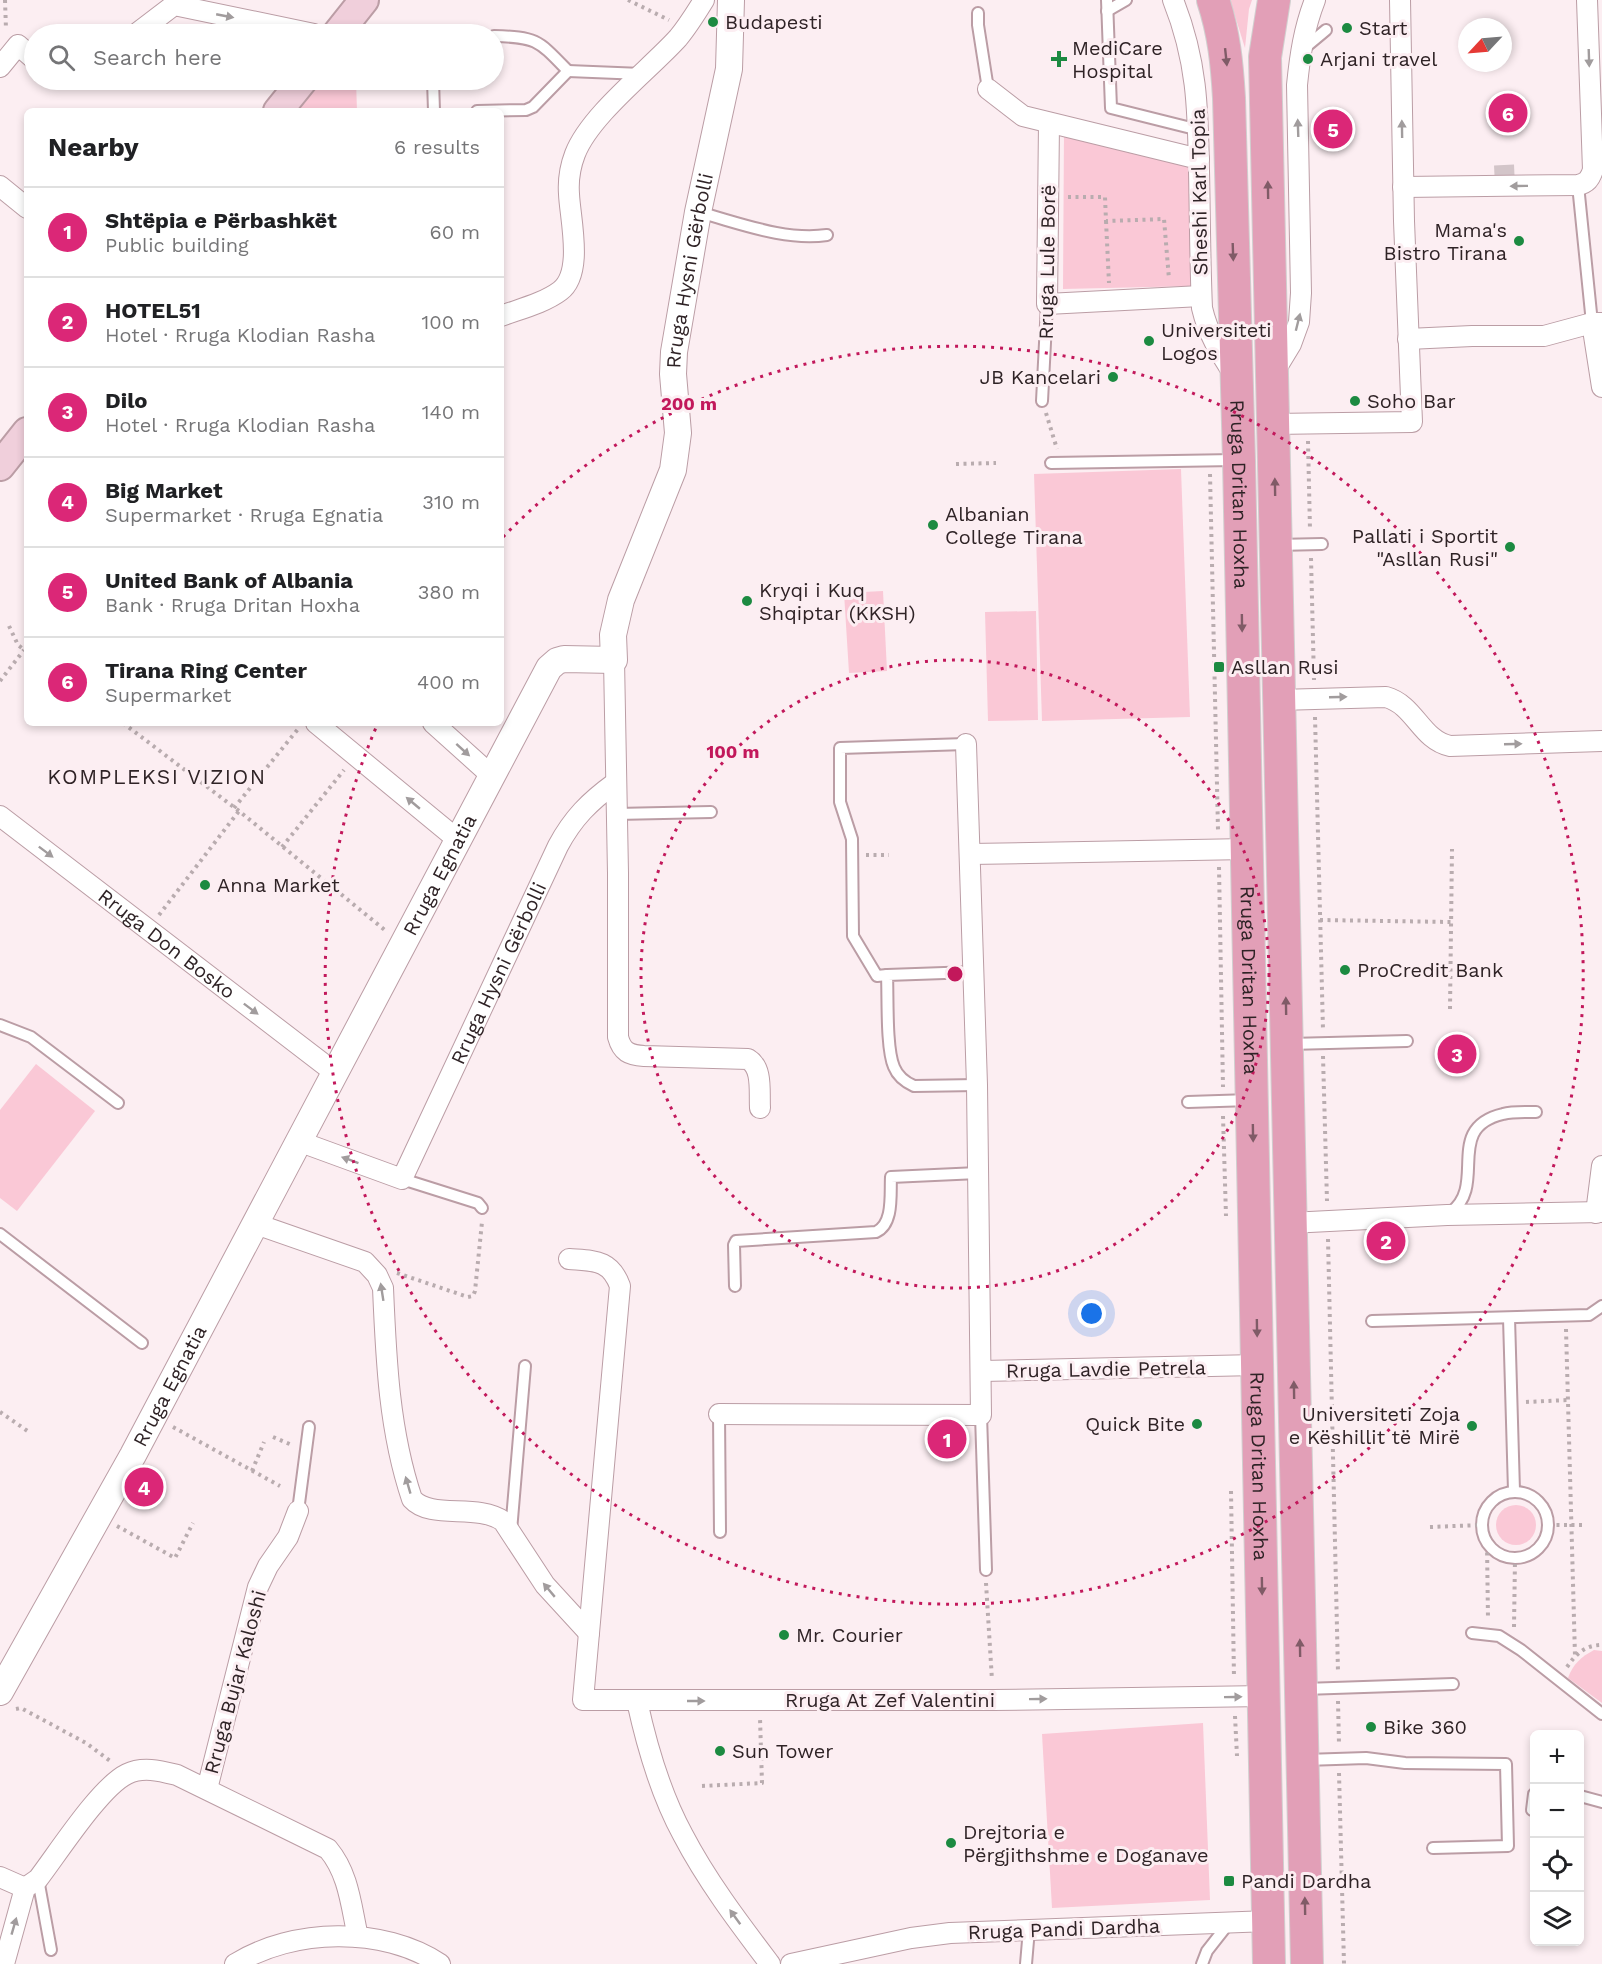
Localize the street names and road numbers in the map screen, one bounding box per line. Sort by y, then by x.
street label: Sheshi Karl Topia [1186,108,1212,276]
street label: Rruga Hysni Gërbolli [661,171,718,369]
street label: Rruga Lule Borë [1034,184,1060,340]
street label: Rruga Dritan Hoxha [1225,399,1254,589]
street label: Rruga Egnatia [398,810,482,940]
street label: Rruga Hysni Gërbolli [446,878,551,1068]
street label: Rruga Don Bosko [93,884,240,1004]
street label: Rruga Dritan Hoxha [1235,885,1263,1075]
street label: Rruga Egnatia [128,1321,211,1451]
street label: Rruga Lavdie Petrela [1006,1355,1206,1383]
street label: Rruga Dritan Hoxha [1245,1371,1273,1561]
street label: Rruga Bujar Kaloshi [199,1588,271,1776]
street label: Rruga At Zef Valentini [785,1688,995,1712]
street label: Rruga Pandi Dardha [967,1914,1161,1944]

